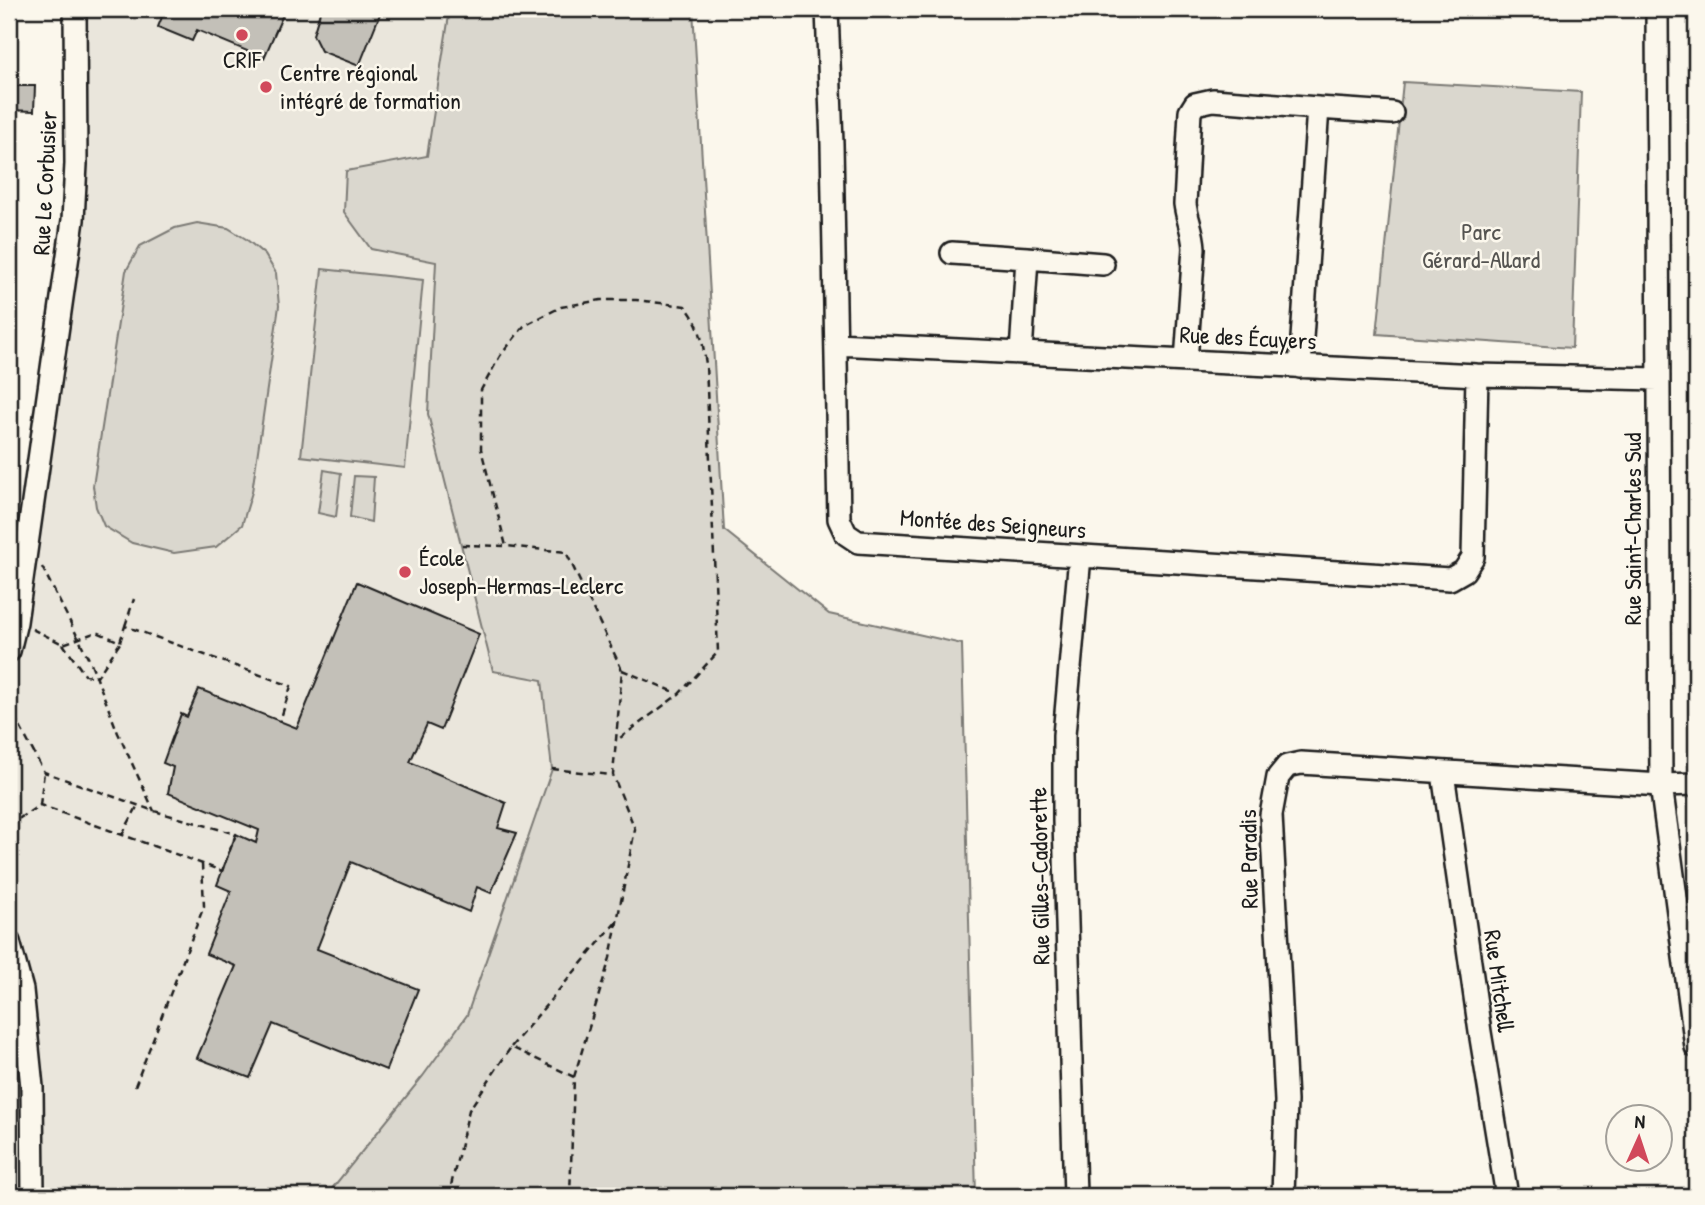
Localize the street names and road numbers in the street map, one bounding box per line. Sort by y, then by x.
street label: Rue Le Corbusier [24,110,64,256]
street label: Rue des Écuyers [1179,317,1317,357]
street label: Rue Saint-Charles Sud [1616,433,1648,625]
street label: Montée des Seigneurs [899,501,1087,545]
street label: Rue Gilles-Cadorette [1021,786,1057,965]
street label: Rue Paradis [1231,809,1265,909]
street label: Rue Mitchell [1477,928,1523,1035]

